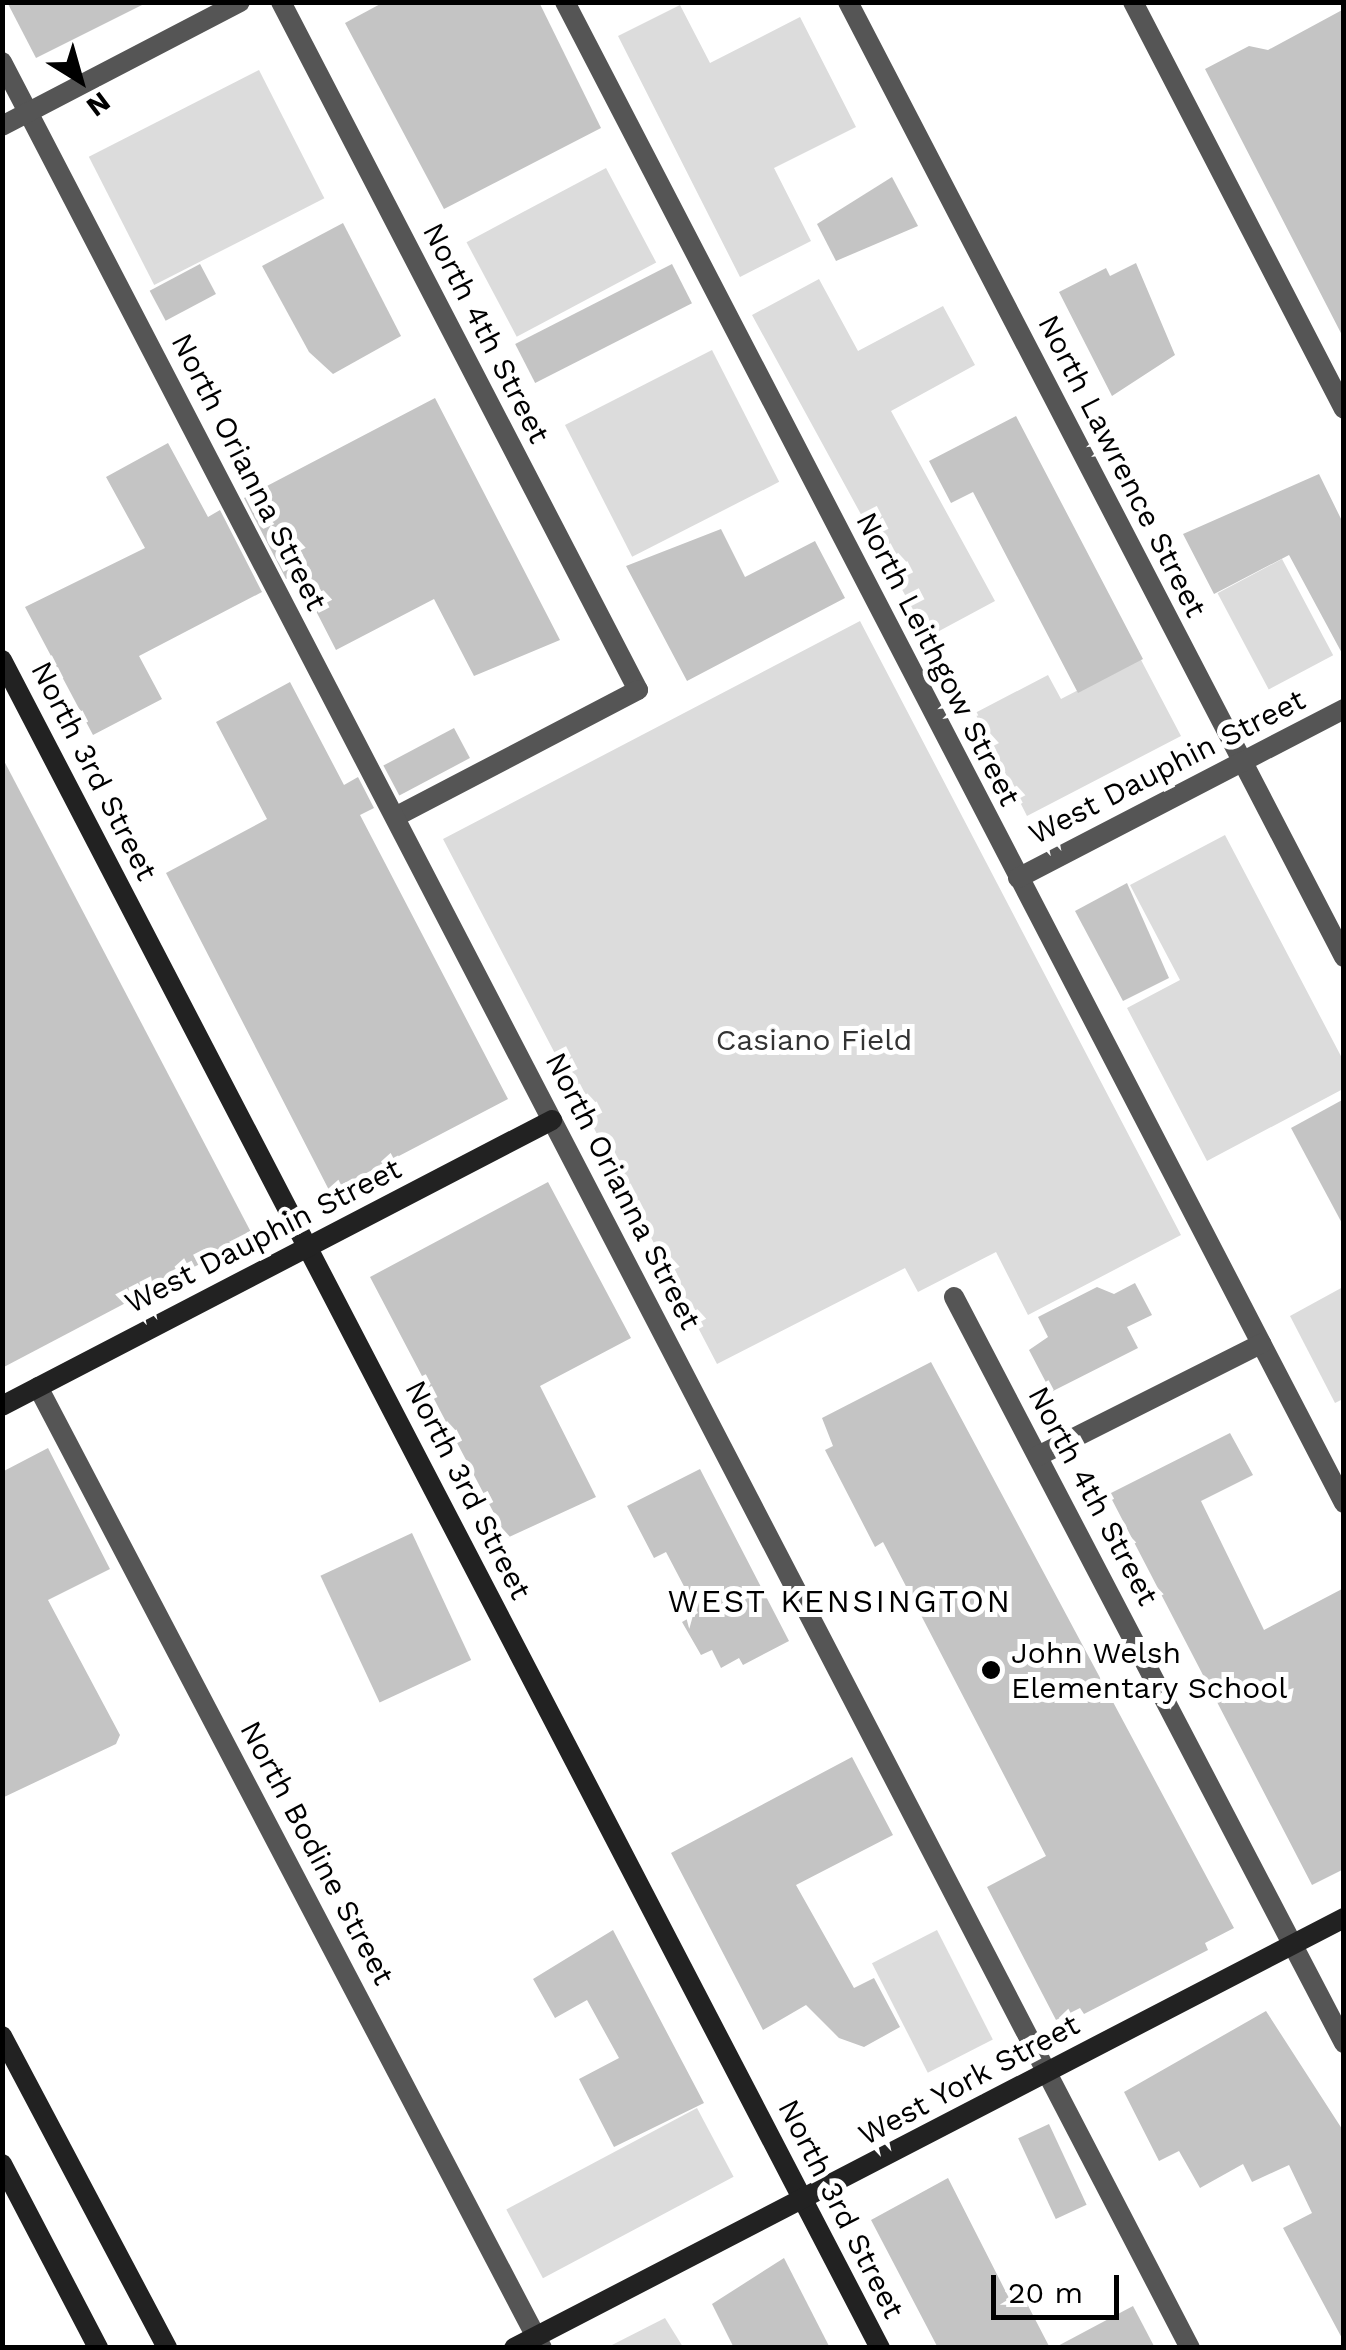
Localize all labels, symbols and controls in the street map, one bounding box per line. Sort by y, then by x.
north arrow [30,30,130,130]
text: N [80,85,117,124]
street label: North 4th Street [415,217,557,449]
street label: North Lawrence Street [1030,309,1214,623]
street label: North Orianna Street [163,327,335,617]
street label: North Leithgow Street [848,506,1028,812]
street label: North 3rd Street [23,655,165,887]
street label: West Dauphin Street [1023,682,1311,852]
park label: Casiano Field [716,1022,912,1058]
street label: North Orianna Street [537,1046,709,1336]
street label: West Dauphin Street [119,1151,407,1321]
street label: North 3rd Street [397,1374,539,1606]
street label: North 4th Street [1020,1380,1166,1612]
district label: WEST KENSINGTON [667,1582,1013,1620]
place label: John Welsh Elementary School [1011,1635,1288,1706]
marker: John Welsh Elementary School [980,1659,1002,1681]
street label: North Bodine Street [232,1715,402,1991]
street label: West York Street [852,2006,1086,2154]
street label: North 3rd Street [770,2093,912,2325]
scale bar [996,2255,1124,2317]
text: 20 m [1008,2275,1083,2310]

